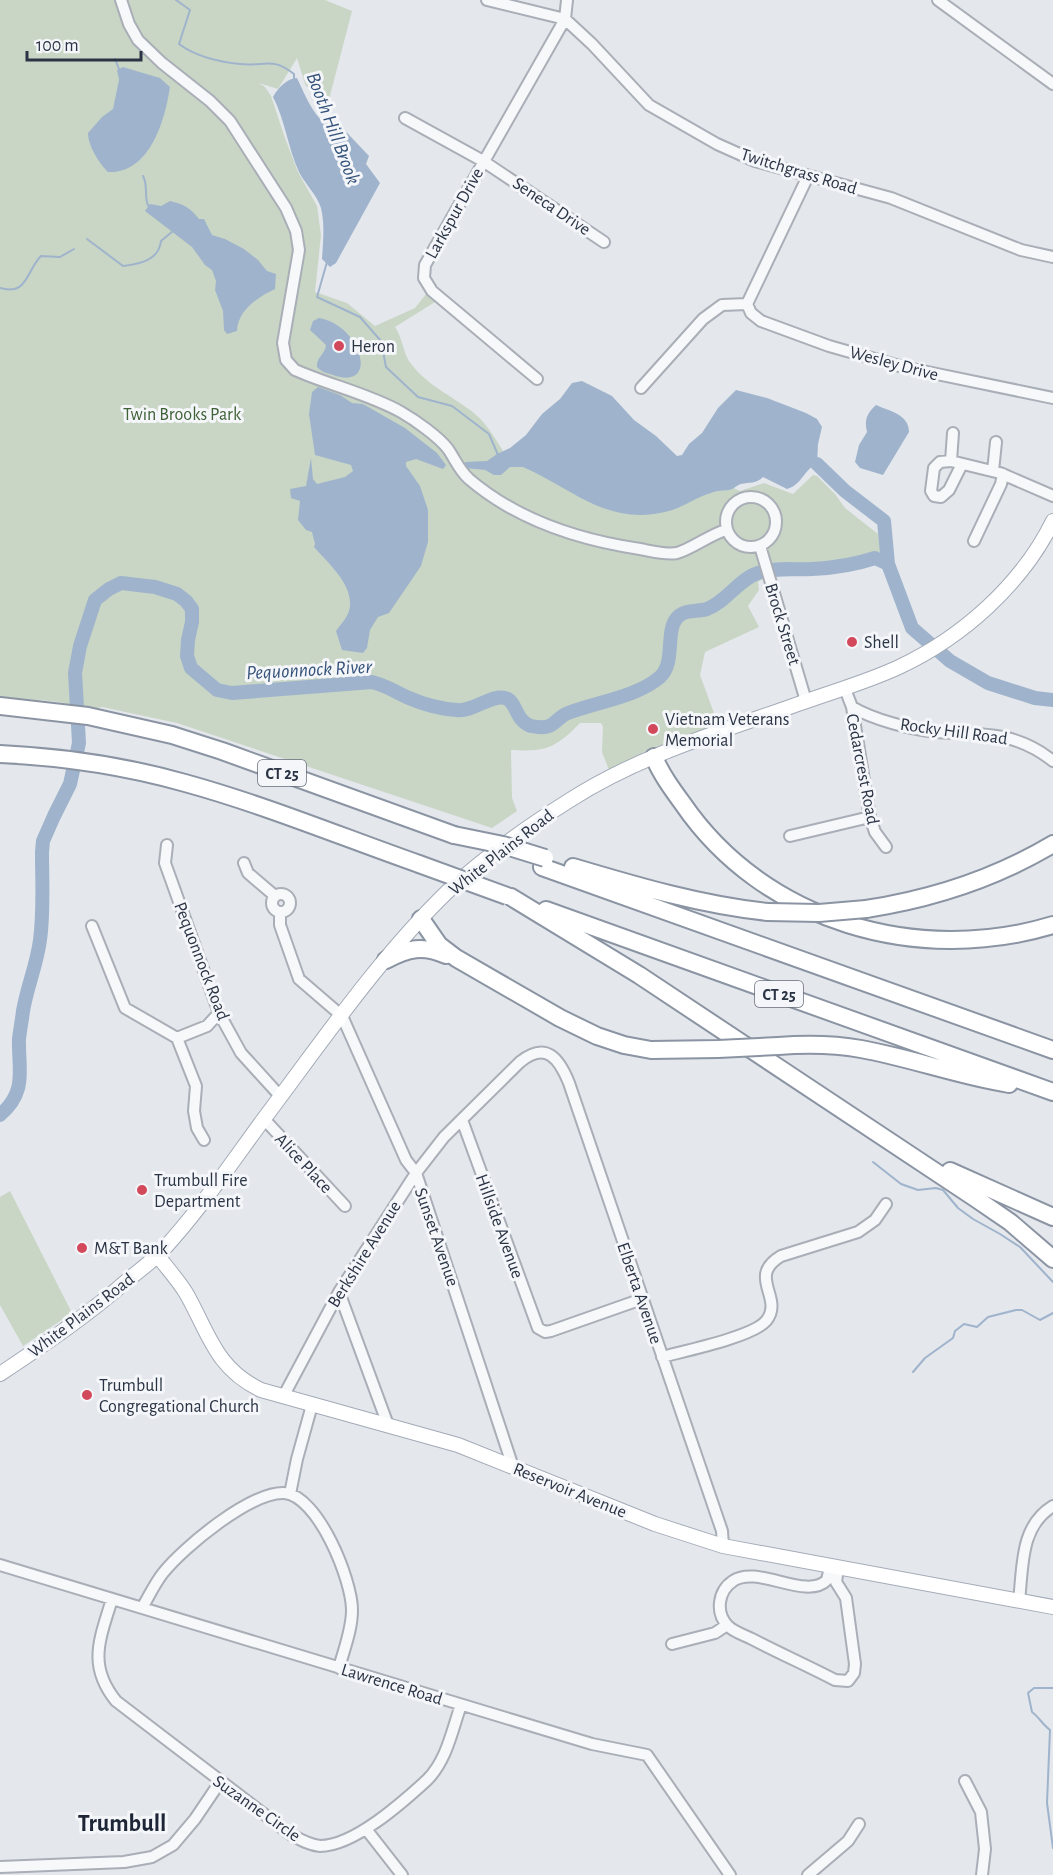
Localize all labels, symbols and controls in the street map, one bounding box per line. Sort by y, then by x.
scale bar [27,24,141,62]
text: 100 m [36,37,79,55]
water label: Booth Hill Brook [303,70,364,187]
street label: Twitchgrass Road [738,146,859,198]
street label: Larkspur Drive [423,165,487,262]
street label: Seneca Drive [509,174,594,239]
place label: Heron [351,338,395,356]
marker: Heron [332,339,346,353]
street label: Wesley Drive [847,343,940,384]
park label: Twin Brooks Park [123,406,242,424]
street label: Brock Street [761,581,803,668]
place label: Shell [864,634,899,652]
marker: Shell [845,635,859,649]
water label: Pequonnock River [246,657,373,683]
place label: Vietnam Veterans Memorial [665,711,790,750]
street label: Cedarcrest Road [842,712,882,826]
street label: Rocky Hill Road [899,716,1009,748]
marker: Vietnam Veterans Memorial [646,722,660,736]
road number: CT 25 [258,760,306,786]
street label: White Plains Road [446,806,557,899]
street label: Pequonnock Road [170,900,232,1023]
road number: CT 25 [755,981,803,1007]
street label: Alice Place [271,1130,335,1197]
place label: Trumbull Fire Department [154,1172,247,1211]
street label: Hillside Avenue [472,1172,526,1281]
marker: Trumbull Fire Department [135,1183,149,1197]
street label: Sunset Avenue [411,1186,461,1289]
street label: Berkshire Avenue [325,1198,405,1311]
place label: M&T Bank [94,1240,169,1258]
street label: Elberta Avenue [613,1240,665,1346]
marker: M&T Bank [75,1241,89,1255]
street label: White Plains Road [25,1270,138,1361]
place label: Trumbull Congregational Church [99,1377,259,1416]
marker: Trumbull Congregational Church [80,1388,94,1402]
street label: Reservoir Avenue [510,1460,629,1522]
street label: Lawrence Road [339,1661,445,1709]
street label: Suzanne Circle [209,1772,303,1845]
district label: Trumbull [78,1812,166,1836]

